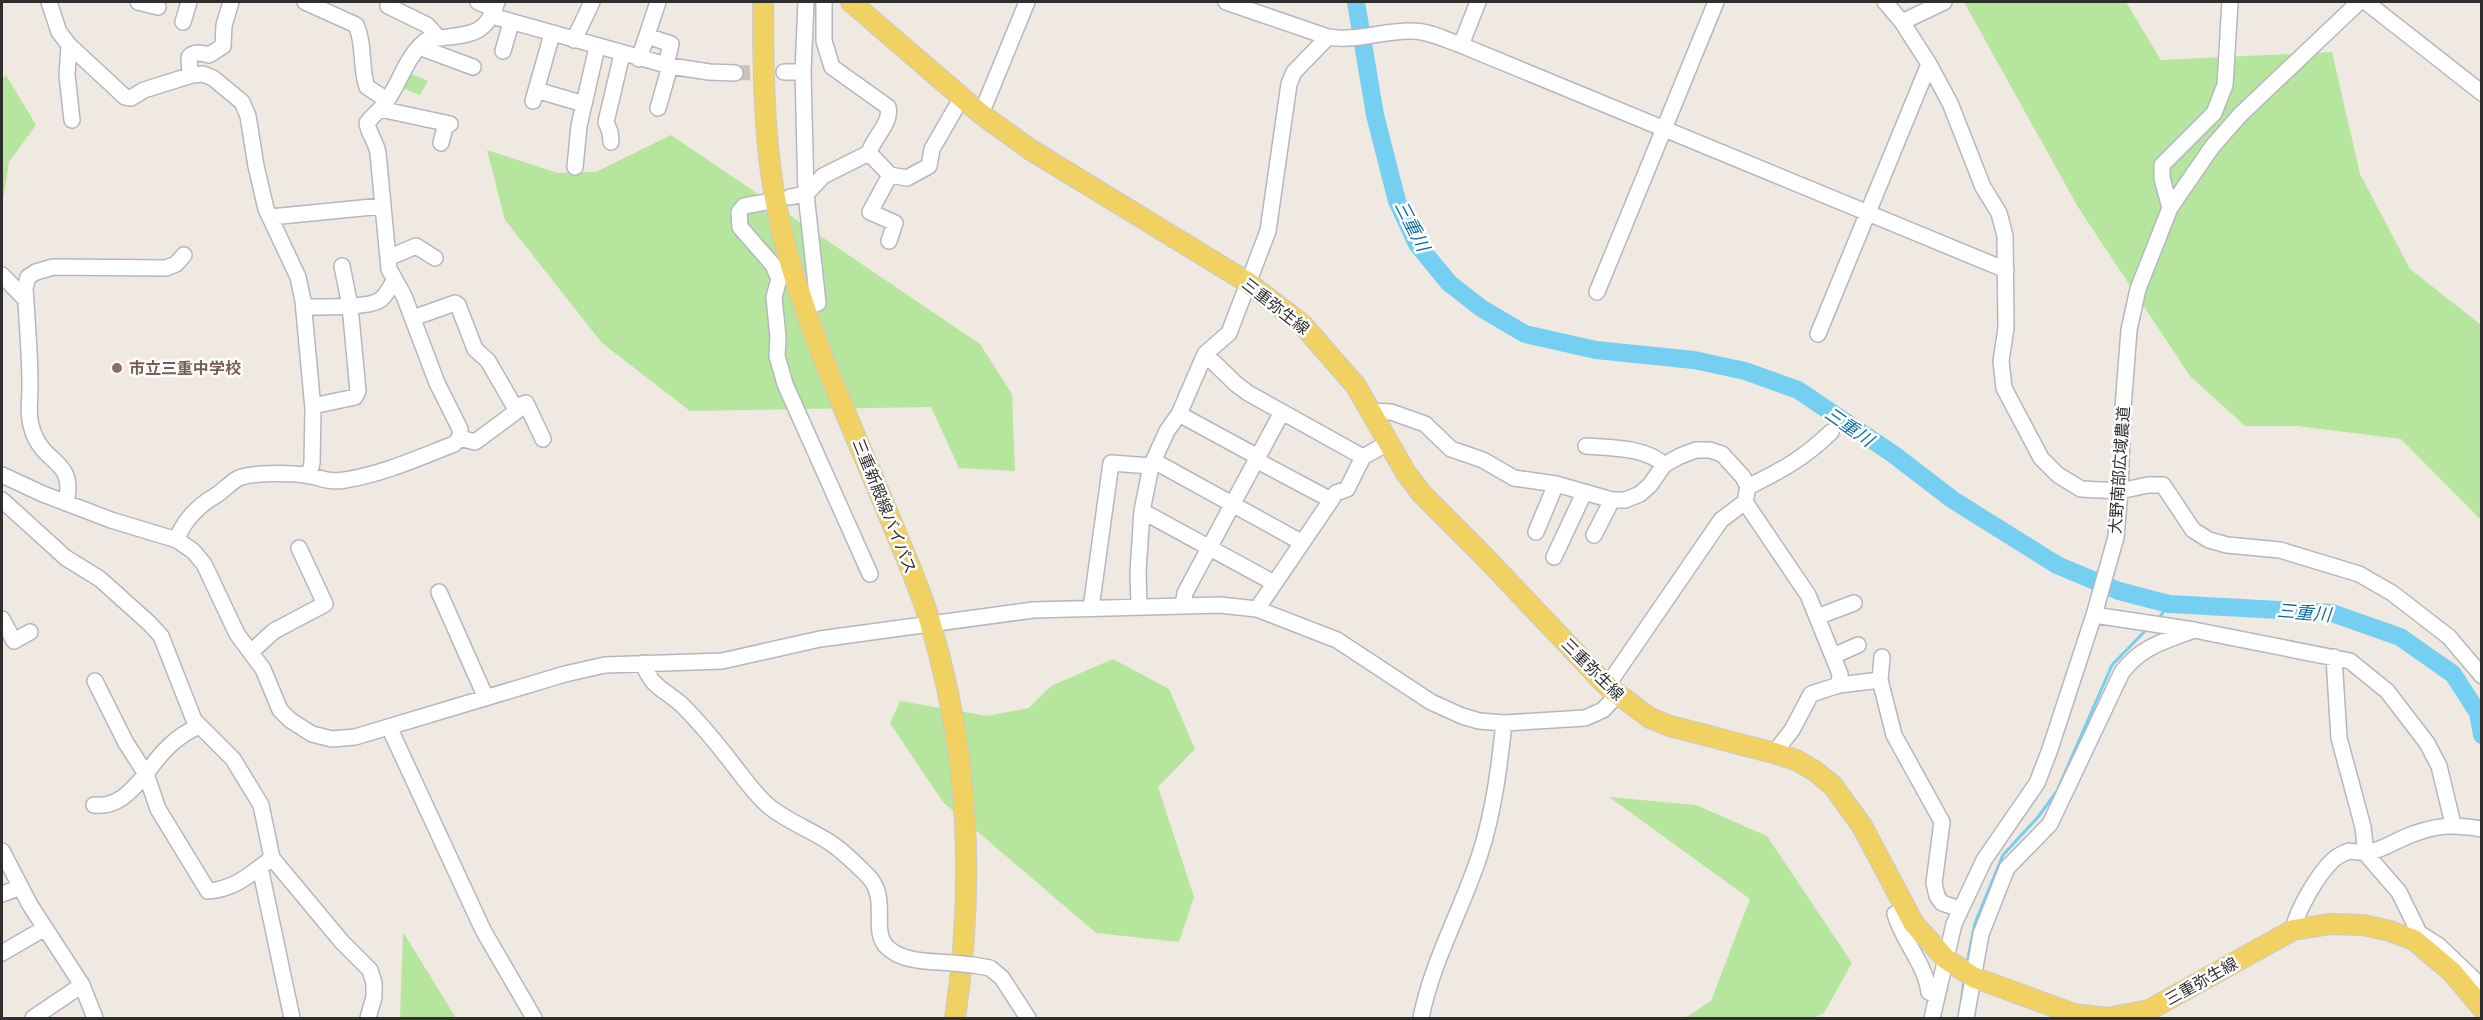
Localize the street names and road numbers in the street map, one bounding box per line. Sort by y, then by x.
street label: 三重弥生線 [1239,273,1314,338]
street label: 大野南部広域農道 [2105,405,2132,534]
street label: 三重新殿線バイパス [850,436,921,576]
street label: 三重弥生線 [1558,634,1628,704]
street label: 三重弥生線 [2161,953,2240,1008]

